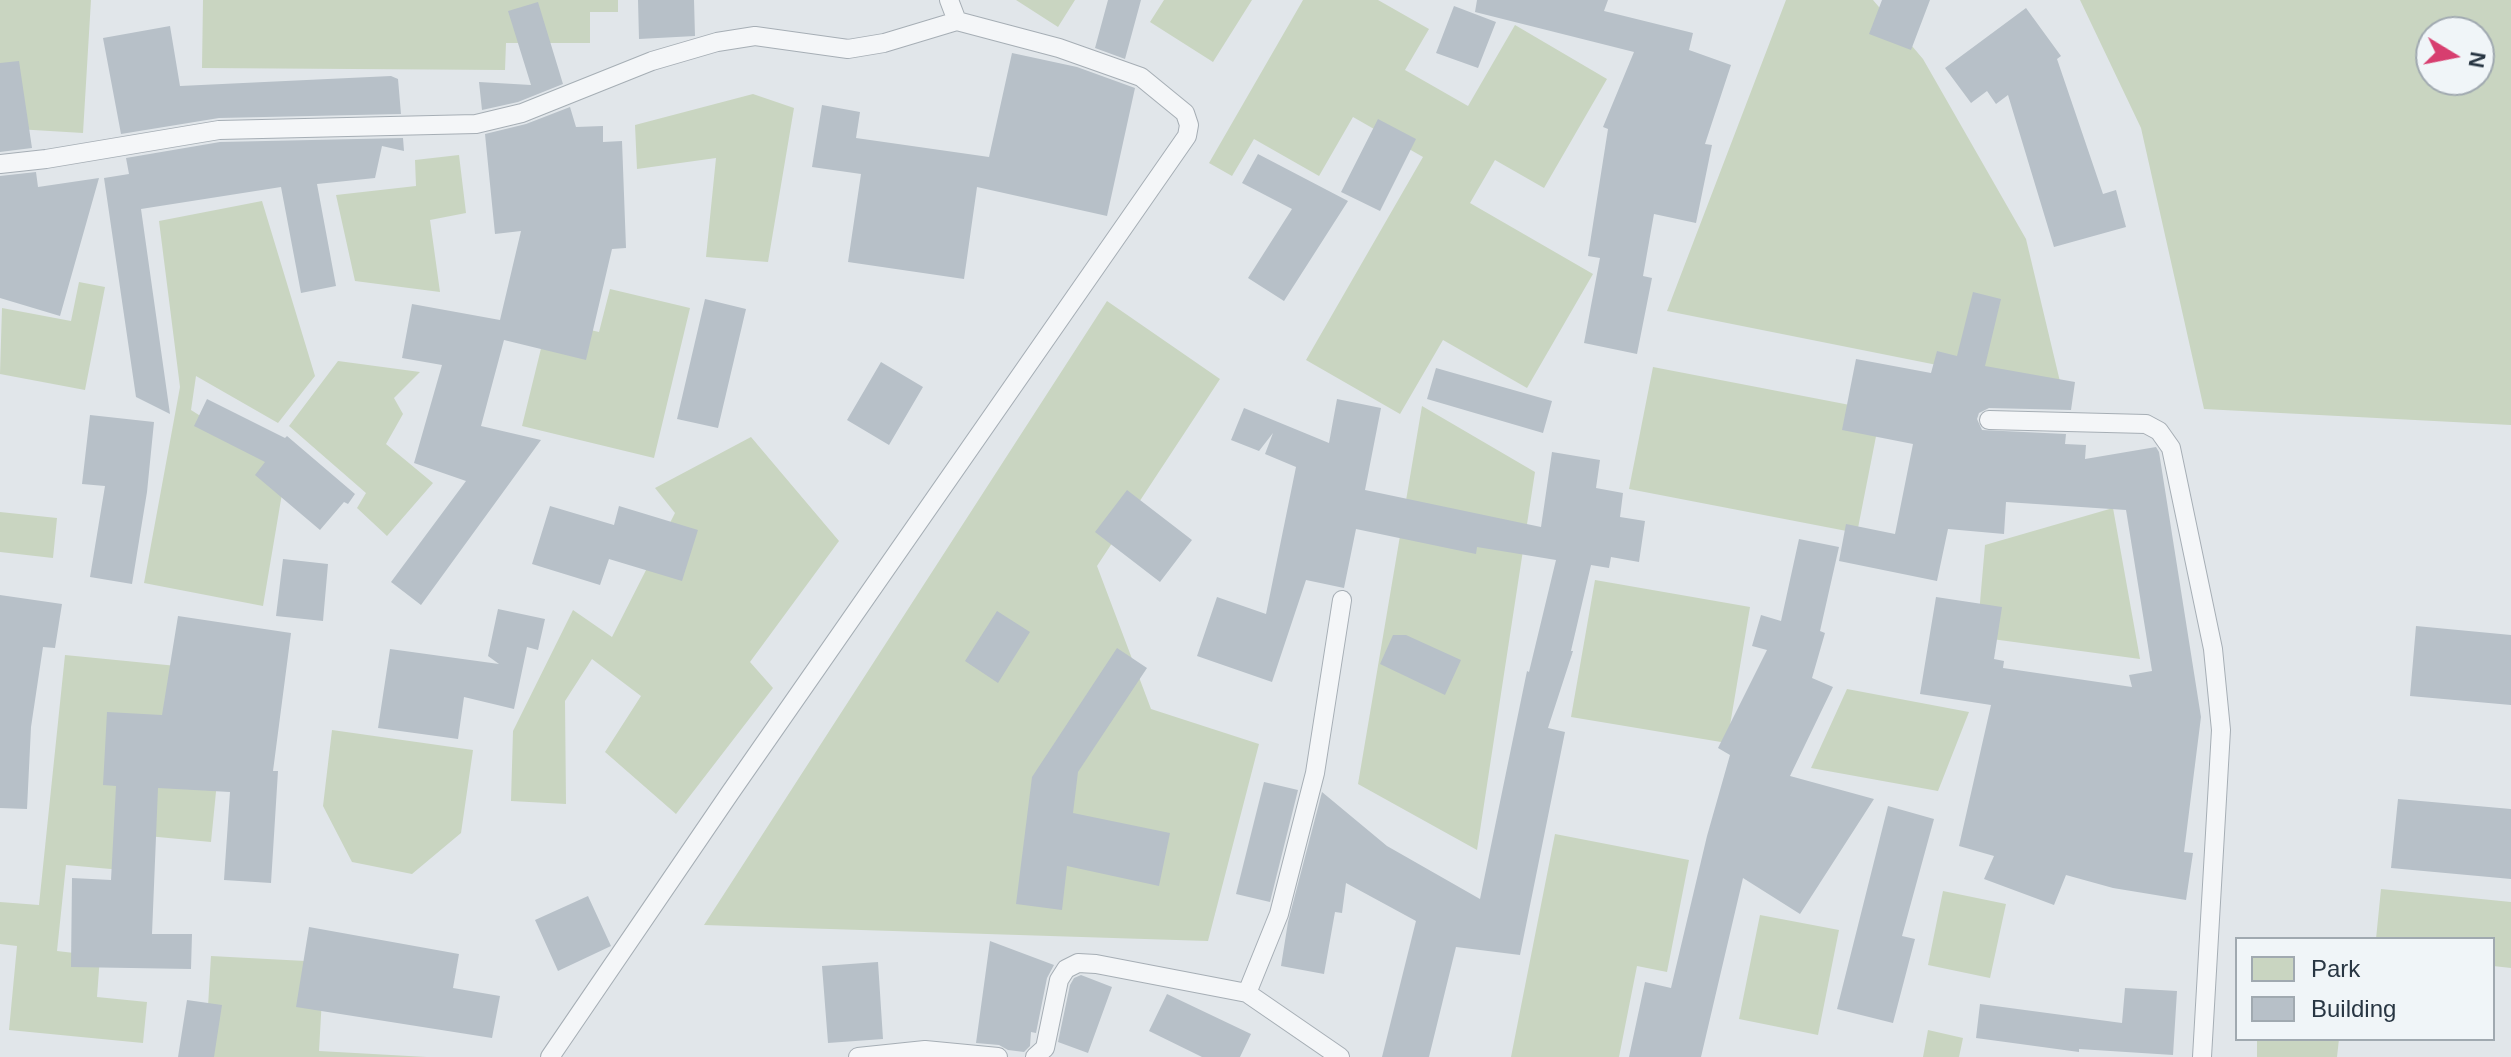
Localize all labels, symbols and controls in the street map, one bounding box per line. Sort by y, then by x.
north arrow [2415,16,2495,96]
text: N [2463,50,2491,70]
legend [2235,937,2495,1041]
text: Park [2311,955,2360,982]
text: Building [2311,995,2396,1022]

